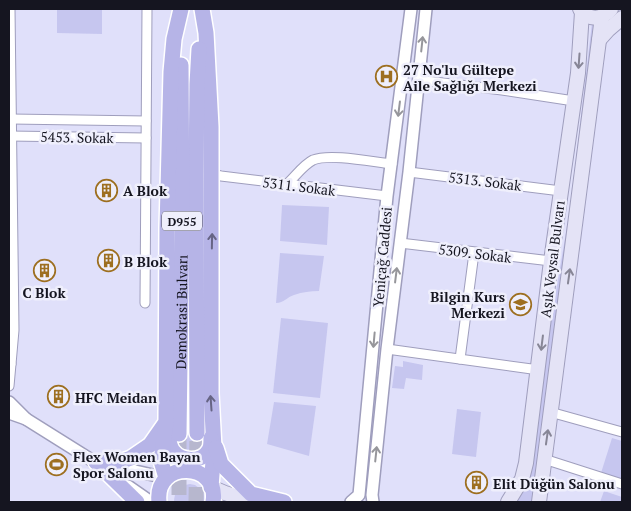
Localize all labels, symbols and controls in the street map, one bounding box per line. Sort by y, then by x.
one-way arrow [417,36,427,52]
one-way arrow [575,53,584,69]
place label: 27 No'lu Gültepe Aile Sağlığı Merkezi [403,60,537,95]
hospital icon: 27 No'lu Gültepe Aile Sağlığı Merkezi [375,65,399,89]
one-way arrow [394,101,404,117]
street label: 5453. Sokak [40,127,115,147]
street label: 5313. Sokak [447,167,523,195]
street label: 5311. Sokak [261,172,337,200]
building icon: A Blok [95,178,119,202]
place label: A Blok [123,181,168,200]
street label: Aşık Veysal Bulvarı [535,199,569,319]
street label: Yeniçağ Caddesi [368,206,396,308]
road number: D955 [162,212,202,230]
one-way arrow [207,233,217,249]
street label: 5309. Sokak [437,239,513,267]
building icon: B Blok [96,249,120,273]
place label: B Blok [124,252,168,271]
street label: Demokrasi Bulvarı [170,254,191,370]
building icon: C Blok [32,258,56,282]
one-way arrow [391,267,401,283]
one-way arrow [564,268,574,284]
place label: C Blok [22,283,66,302]
place label: Bilgin Kurs Merkezi [430,287,505,322]
school or university icon: Bilgin Kurs Merkezi [509,292,533,316]
one-way arrow [369,332,379,348]
one-way arrow [537,335,547,351]
building icon: HFC Meidan [47,385,71,409]
place label: HFC Meidan [75,388,157,407]
one-way arrow [207,395,216,411]
one-way arrow [542,429,552,445]
one-way arrow [372,446,381,462]
place label: Flex Women Bayan Spor Salonu [73,447,201,482]
sports icon: Flex Women Bayan Spor Salonu [45,452,69,476]
building icon: Elit Düğün Salonu [465,471,489,495]
place label: Elit Düğün Salonu [493,474,615,493]

